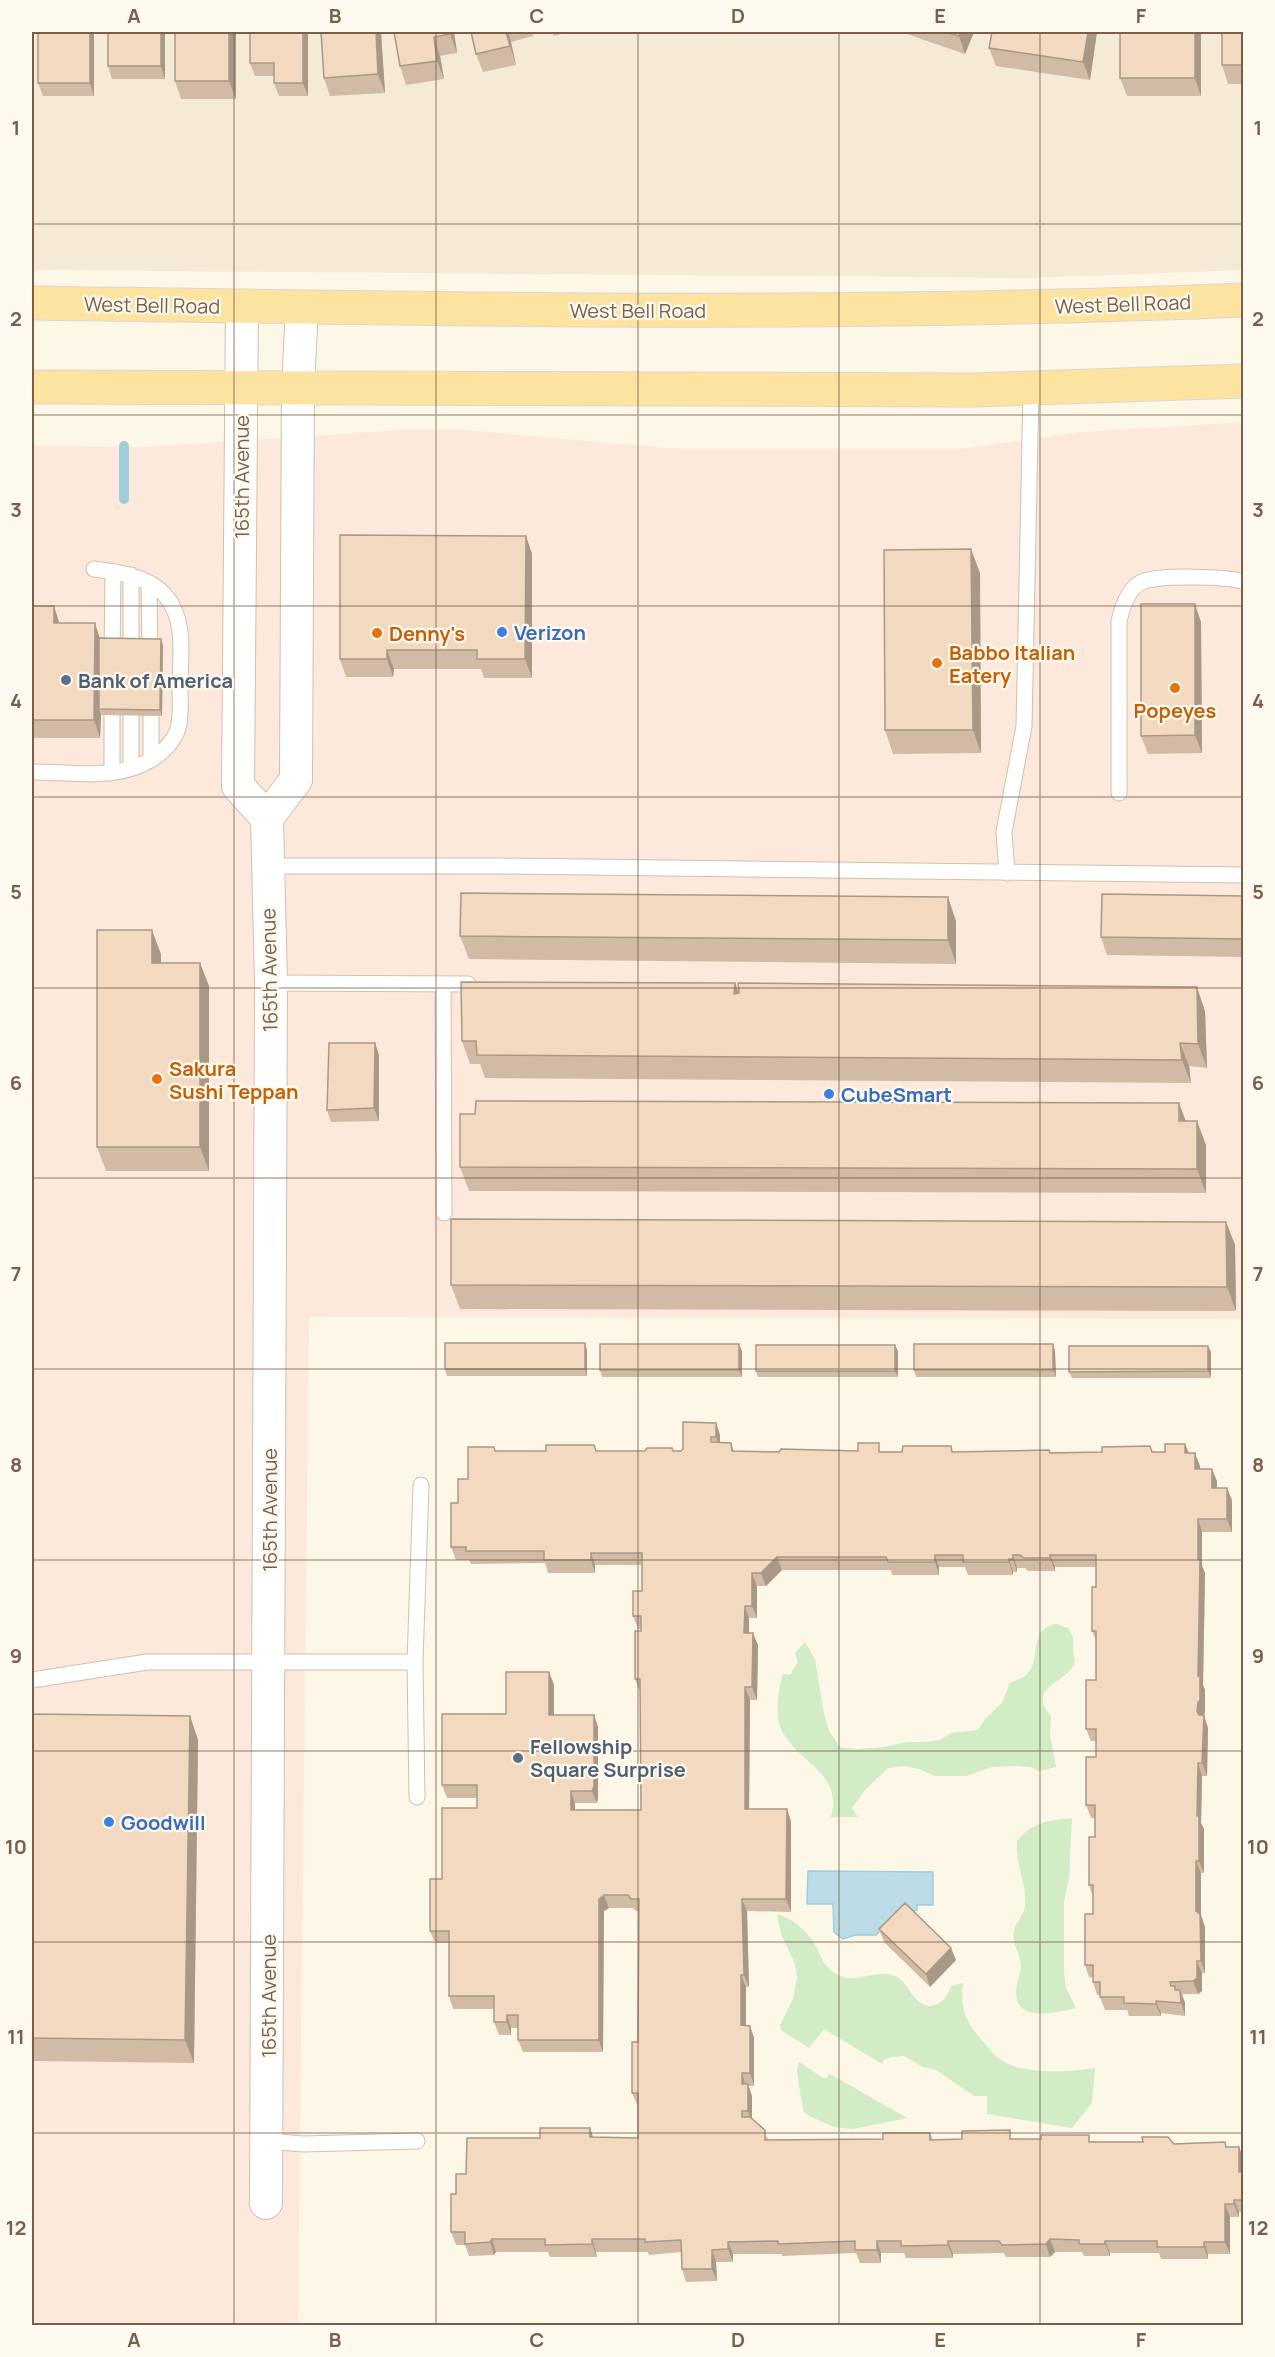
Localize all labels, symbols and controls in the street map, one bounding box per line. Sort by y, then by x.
text: A [127,2,141,29]
text: B [329,2,342,29]
text: C [530,2,544,29]
text: D [731,2,745,29]
text: E [934,2,946,29]
text: F [1136,2,1147,29]
text: 1 [12,114,20,141]
text: 1 [1254,114,1262,141]
street label: West Bell Road [1054,288,1192,320]
street label: West Bell Road [84,290,220,320]
street label: West Bell Road [570,297,706,324]
text: 2 [10,305,22,332]
text: 2 [1252,305,1264,332]
street label: 165th Avenue [228,415,255,539]
text: 3 [10,496,22,523]
text: 3 [1252,496,1264,523]
place label: Verizon [514,619,586,646]
place label: Denny's [389,620,465,647]
marker: Verizon [495,625,509,639]
marker: Denny's [370,626,384,640]
place label: Babbo Italian Eatery [949,639,1075,689]
marker: Babbo Italian Eatery [930,656,944,670]
place label: Bank of America [78,667,233,694]
marker: Bank of America [59,673,73,687]
marker: Popeyes [1168,681,1182,695]
text: 4 [10,687,22,714]
text: 4 [1252,687,1264,714]
place label: Popeyes [1134,697,1217,724]
text: 5 [10,878,22,905]
text: 5 [1252,878,1264,905]
street label: 165th Avenue [254,908,284,1032]
place label: Sakura Sushi Teppan [169,1055,299,1105]
text: 6 [10,1069,22,1096]
text: 6 [1252,1069,1264,1096]
marker: Sakura Sushi Teppan [150,1072,164,1086]
place label: CubeSmart [841,1081,952,1108]
marker: CubeSmart [822,1087,836,1101]
text: 7 [11,1260,21,1287]
text: 7 [1253,1260,1263,1287]
street label: 165th Avenue [256,1448,283,1572]
text: 8 [10,1451,22,1478]
text: 8 [1252,1451,1264,1478]
text: 9 [10,1642,22,1669]
text: 9 [1252,1642,1264,1669]
place label: Fellowship Square Surprise [530,1733,686,1783]
marker: Fellowship Square Surprise [511,1751,525,1765]
place label: Goodwill [121,1809,206,1836]
marker: Goodwill [102,1815,116,1829]
text: 10 [5,1833,27,1860]
text: 10 [1247,1833,1269,1860]
street label: 165th Avenue [255,1934,282,2058]
text: 11 [7,2023,25,2050]
text: 11 [1249,2023,1267,2050]
text: 12 [6,2214,26,2241]
text: 12 [1248,2214,1268,2241]
text: A [127,2326,141,2353]
text: B [329,2326,342,2353]
text: C [530,2326,544,2353]
text: D [731,2326,745,2353]
text: E [934,2326,946,2353]
text: F [1136,2326,1147,2353]

